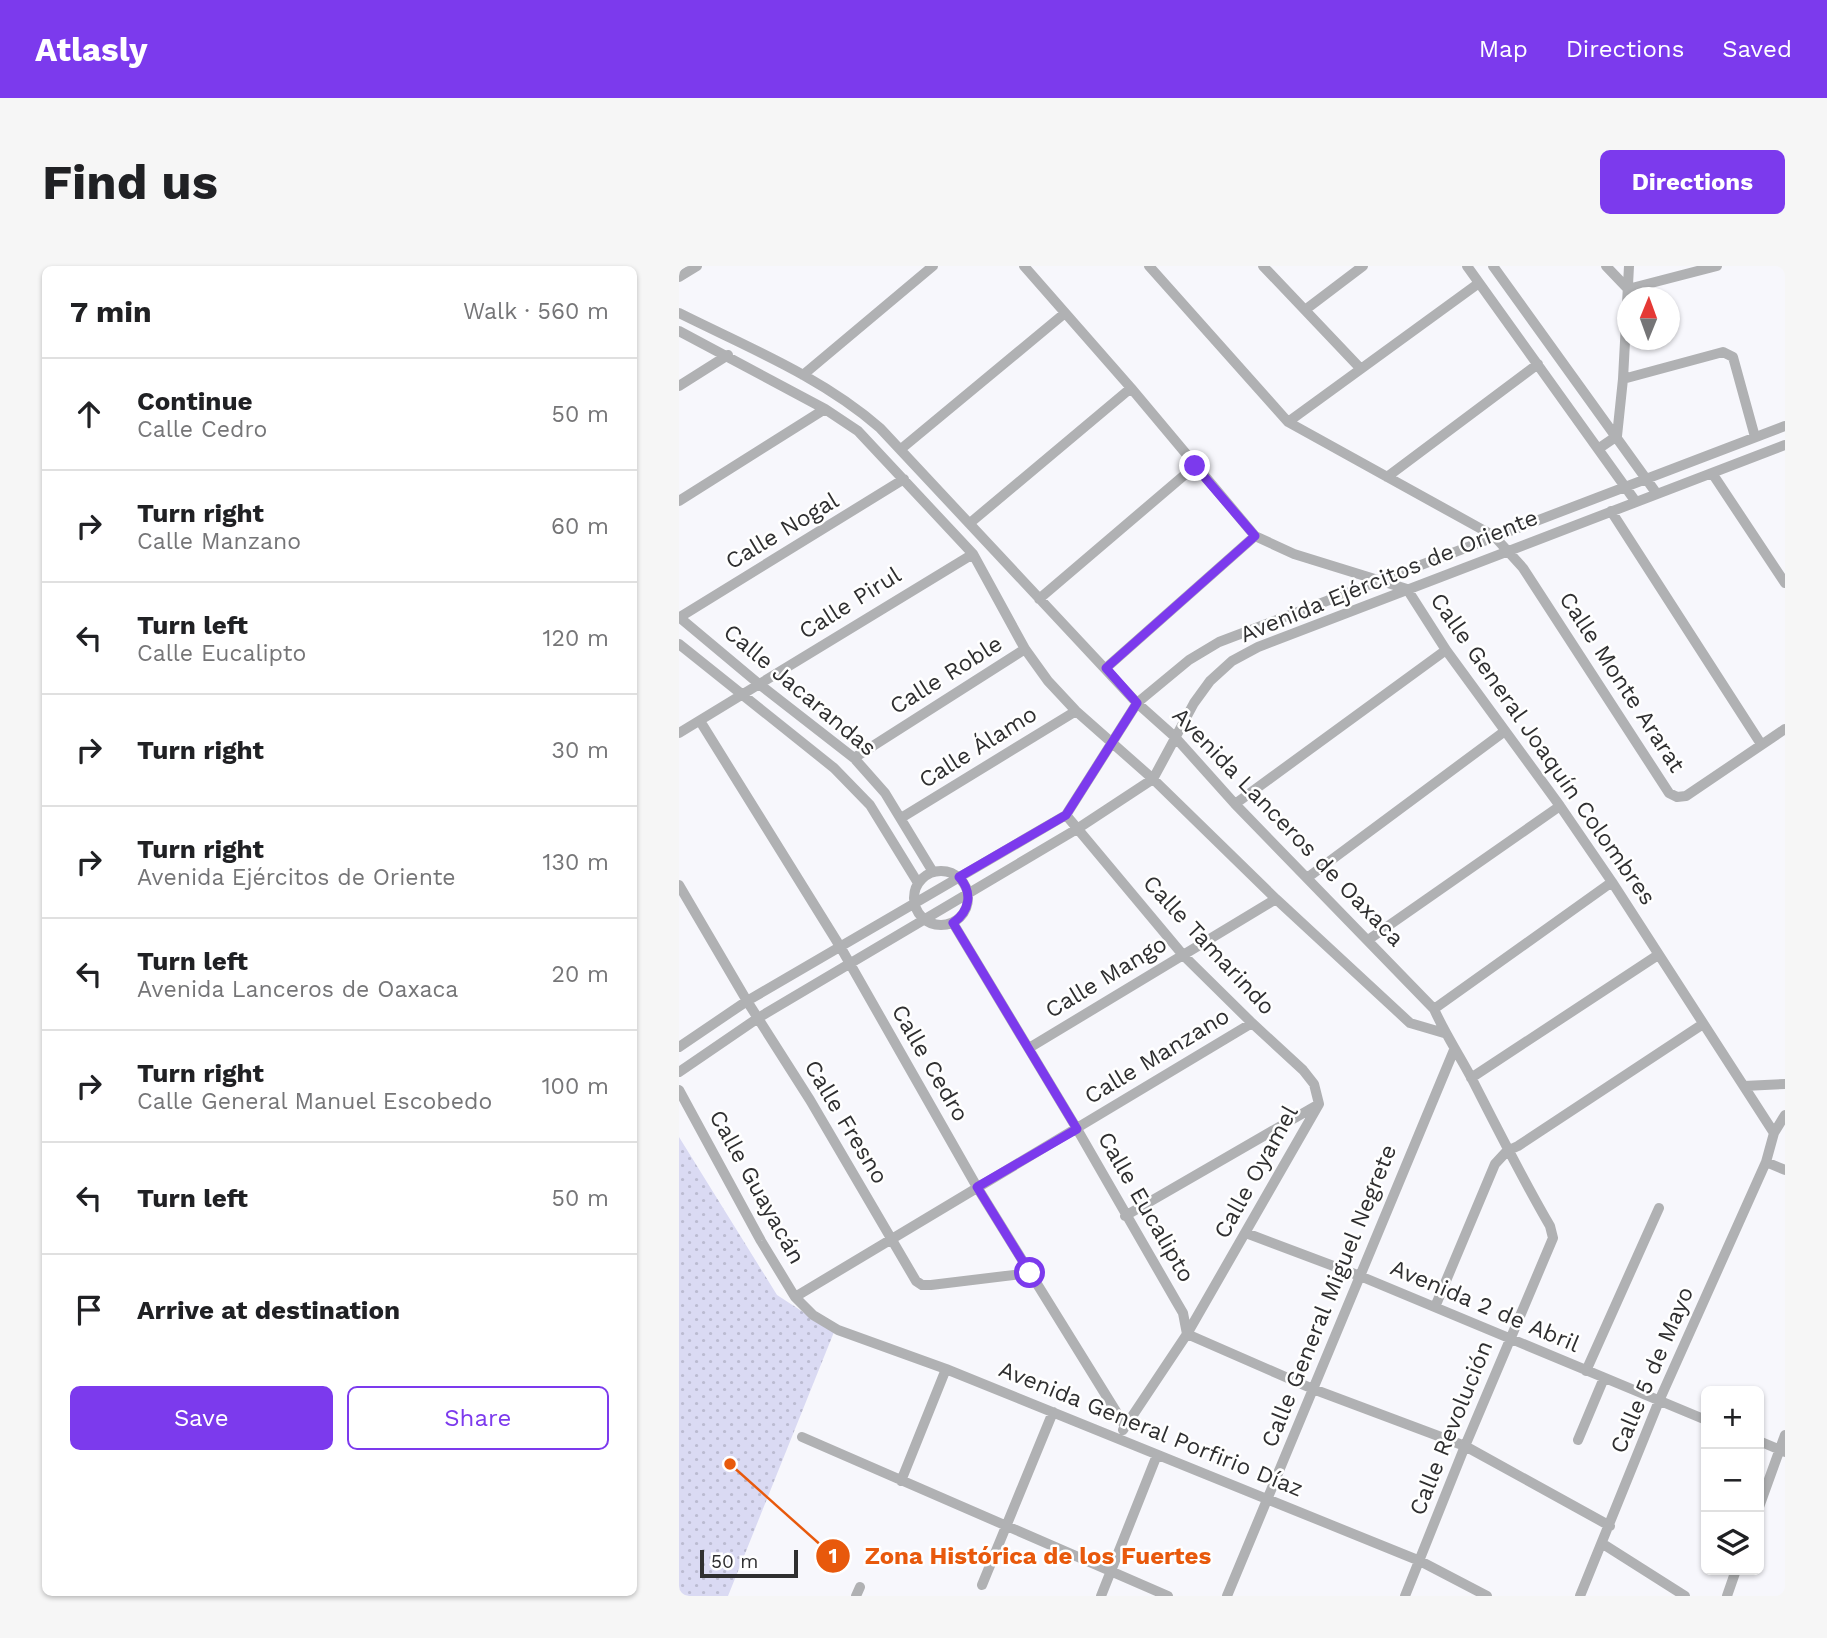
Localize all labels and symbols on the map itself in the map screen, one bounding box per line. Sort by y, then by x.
north arrow [1617,287,1680,350]
route end [1179,450,1210,481]
street label: Calle Nogal [721,487,843,575]
street label: Avenida Ejércitos de Oriente [1236,504,1542,648]
street label: Calle Pirul [794,561,906,645]
street label: Calle Monte Ararat [1554,587,1691,778]
street label: Calle General Joaquín Colombres [1424,588,1662,910]
street label: Calle Jacarandas [718,618,882,762]
street label: Calle Roble [885,630,1007,720]
street label: Calle Álamo [914,700,1042,794]
street label: Avenida Lanceros de Oaxaca [1167,702,1409,952]
street label: Calle Tamarindo [1137,870,1281,1020]
street label: Calle Mango [1040,930,1172,1024]
street label: Calle Cedro [886,1000,974,1126]
street label: Calle Manzano [1080,1002,1234,1110]
street label: Calle Fresno [798,1055,894,1189]
street label: Calle Oyamel [1208,1101,1304,1243]
street label: Calle Guayacán [704,1105,810,1269]
street label: Calle Eucalipto [1092,1127,1200,1287]
street label: Calle General Miguel Negrete [1256,1141,1402,1451]
street label: Avenida 2 de Abril [1386,1254,1584,1358]
route start [1014,1257,1045,1288]
street label: Calle 5 de Mayo [1605,1283,1699,1457]
street label: Calle Revolución [1404,1337,1498,1519]
street label: Avenida General Porfirio Díaz [995,1356,1307,1502]
callout: Zona Histórica de los Fuertes [815,1533,1226,1578]
text: Zona Histórica de los Fuertes [865,1542,1212,1570]
text: 1 [828,1543,838,1568]
scale bar [700,1547,798,1579]

